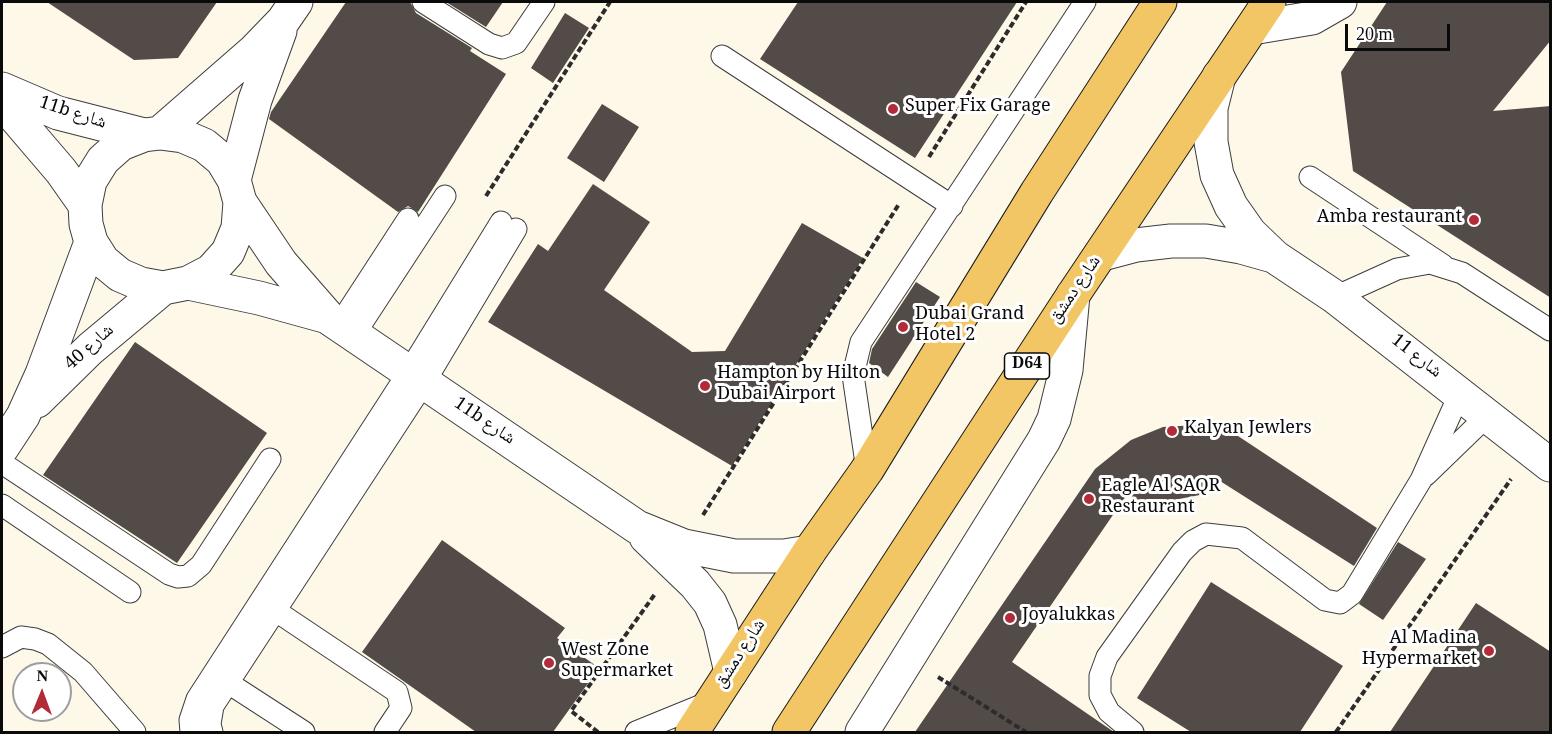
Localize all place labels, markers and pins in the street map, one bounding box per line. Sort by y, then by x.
place label: Super Fix Garage [905,98,1051,120]
marker: Super Fix Garage [886,102,900,116]
place label: Amba restaurant [1317,209,1462,231]
marker: Amba restaurant [1467,213,1481,227]
place label: Dubai Grand Hotel 2 [915,306,1024,348]
marker: Dubai Grand Hotel 2 [896,320,910,334]
place label: Hampton by Hilton Dubai Airport [717,365,881,407]
marker: Hampton by Hilton Dubai Airport [698,379,712,393]
place label: Kalyan Jewlers [1184,420,1312,442]
marker: Kalyan Jewlers [1165,424,1179,438]
place label: Eagle Al SAQR Restaurant [1101,478,1220,520]
marker: Eagle Al SAQR Restaurant [1082,492,1096,506]
place label: Joyalukkas [1022,607,1115,629]
marker: Joyalukkas [1003,611,1017,625]
place label: Al Madina Hypermarket [1362,630,1477,672]
place label: West Zone Supermarket [561,642,673,684]
marker: Al Madina Hypermarket [1482,644,1496,658]
marker: West Zone Supermarket [542,656,556,670]

